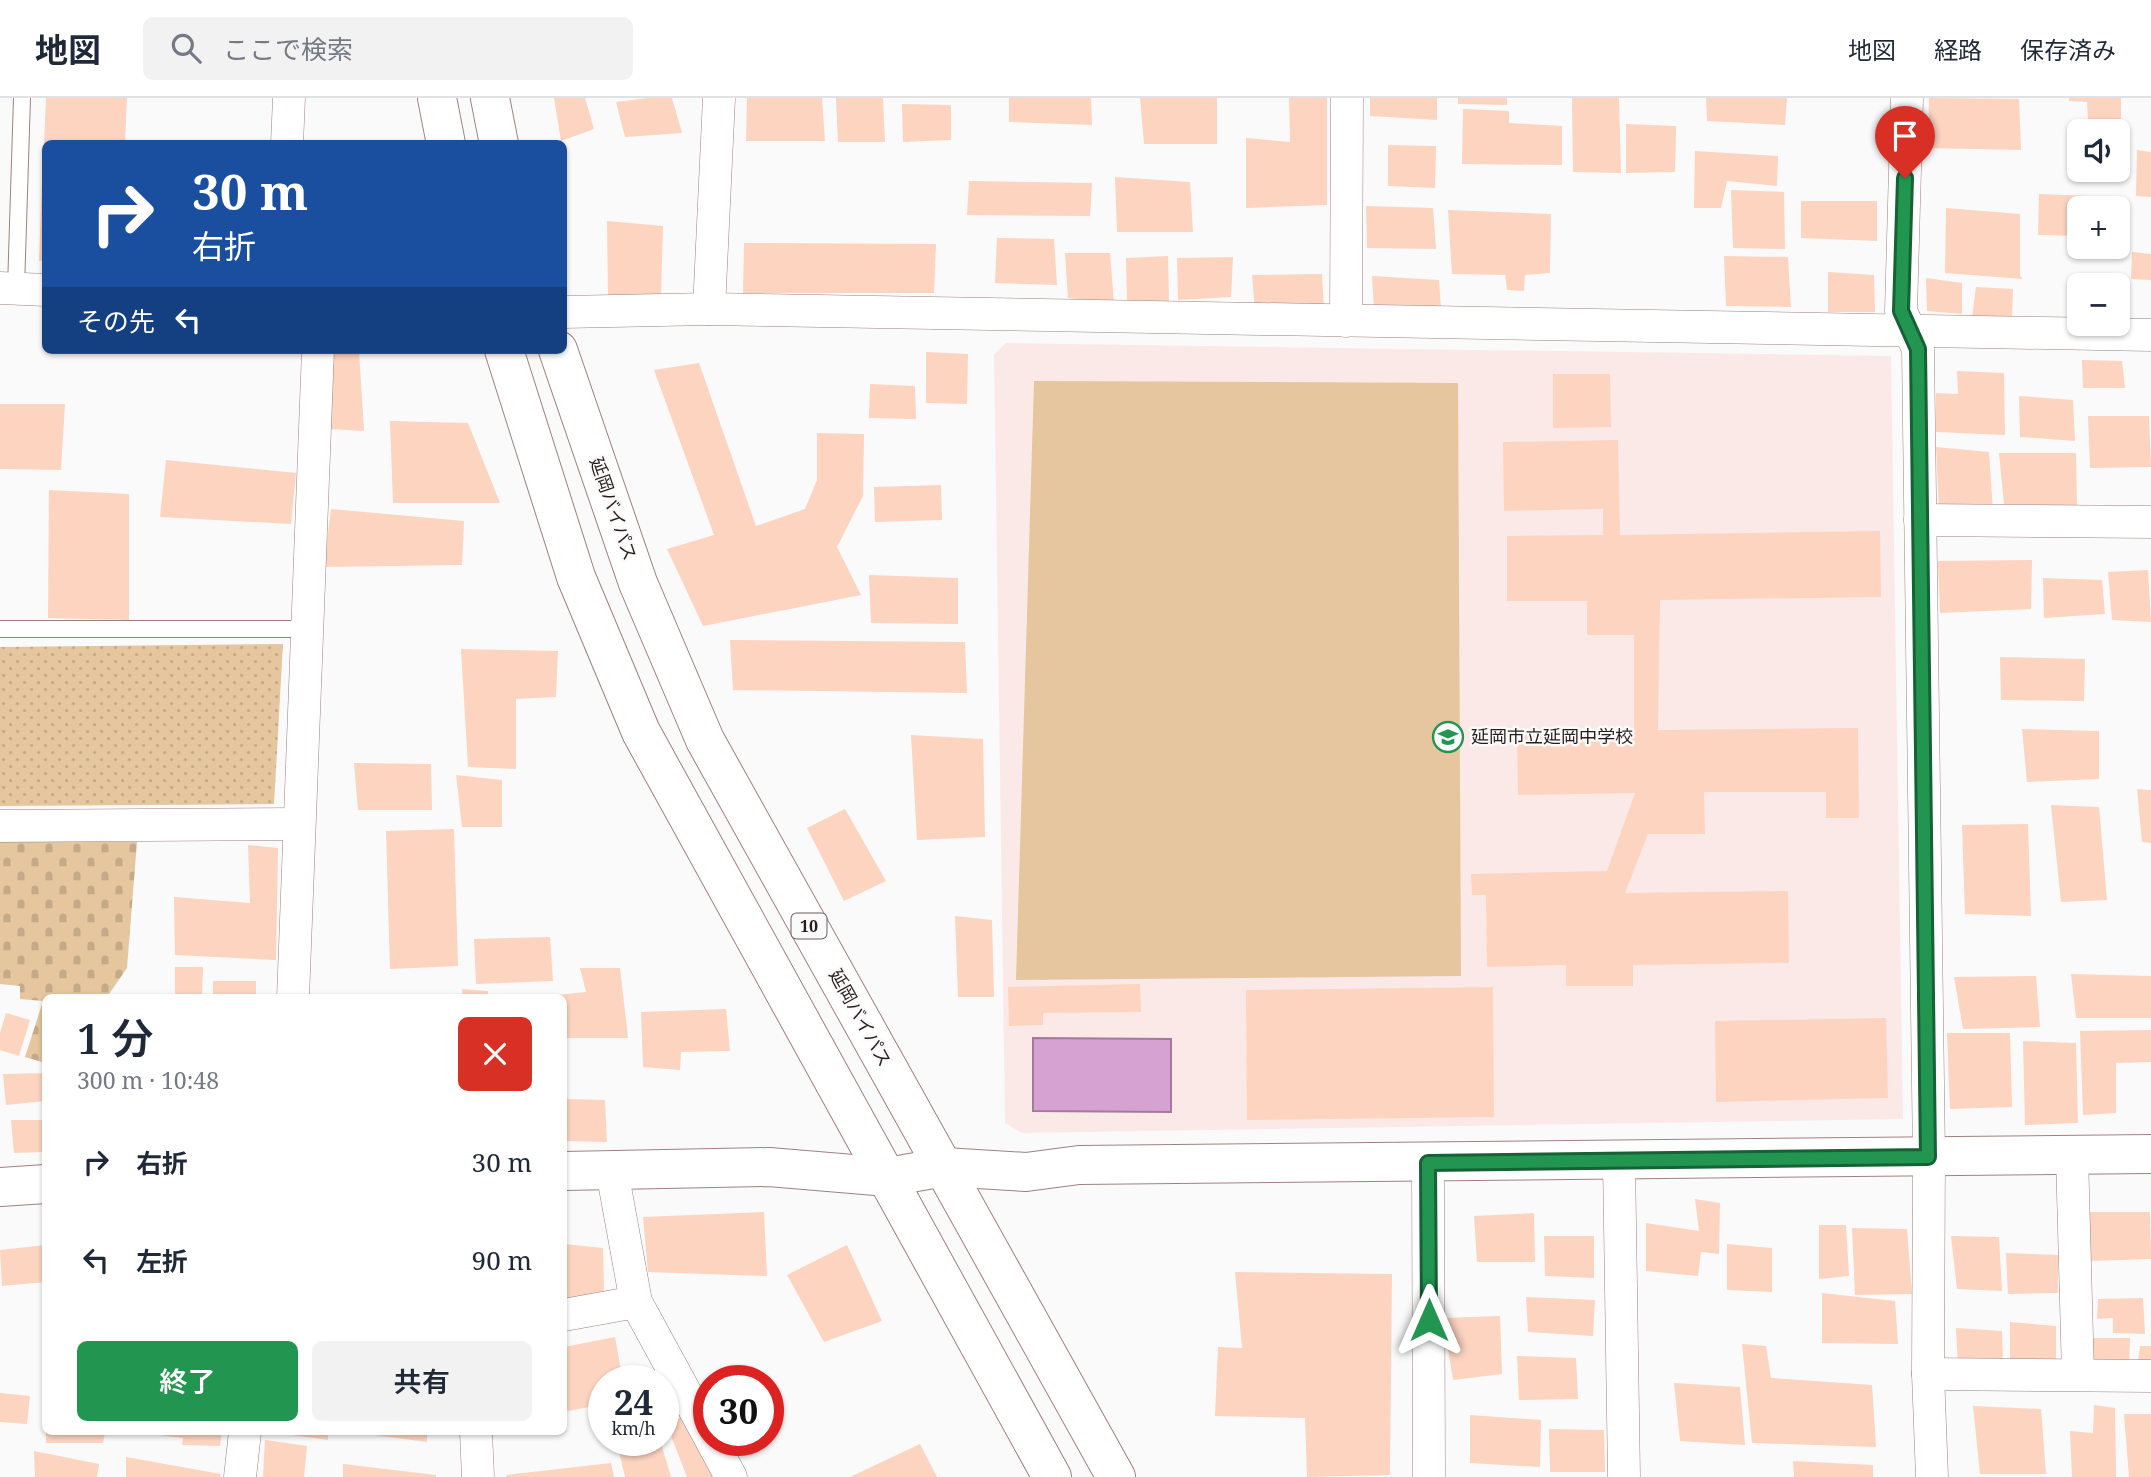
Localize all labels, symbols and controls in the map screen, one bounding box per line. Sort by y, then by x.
search box [143,17,633,80]
text: 地図 [35,27,101,72]
icon: search [167,29,205,67]
text: ここで検索 [223,31,353,67]
text: 地図 [1848,33,1896,66]
text: 経路 [1934,33,1982,66]
text: 保存済み [2020,33,2116,66]
pin [1875,106,1935,178]
icon: arrive [1886,117,1924,155]
map controls [2067,119,2130,336]
button: sound [2067,119,2130,182]
text: 30 m [192,158,308,224]
icon: right [77,168,168,259]
button: + [2067,196,2130,259]
text: 右折 [192,224,256,267]
button: − [2067,273,2130,336]
icon: left [169,301,207,339]
text: その先 [77,303,155,339]
street label: 延岡バイパス [585,454,643,563]
school or university icon: 延岡市立延岡中学校 [1431,720,1465,754]
place label: 延岡市立延岡中学校 [1471,724,1633,748]
road number: 10 [792,914,826,939]
street label: 延岡バイパス [824,965,897,1070]
text: 1 分 [77,1009,154,1066]
button: close [458,1017,532,1091]
text: 300 m · 10:48 [77,1064,219,1096]
icon: right [77,1143,115,1181]
text: 30 m [472,1144,532,1180]
text: 右折 [136,1145,188,1181]
icon: left [77,1241,115,1279]
text: 90 m [472,1242,532,1278]
text: 左折 [136,1243,188,1279]
position arrow [1392,1283,1466,1357]
button: 終了 [77,1341,298,1421]
button: 共有 [312,1341,532,1421]
speed limit sign: 30 [693,1365,784,1456]
text: 24 [614,1378,653,1425]
text: km/h [611,1416,656,1440]

